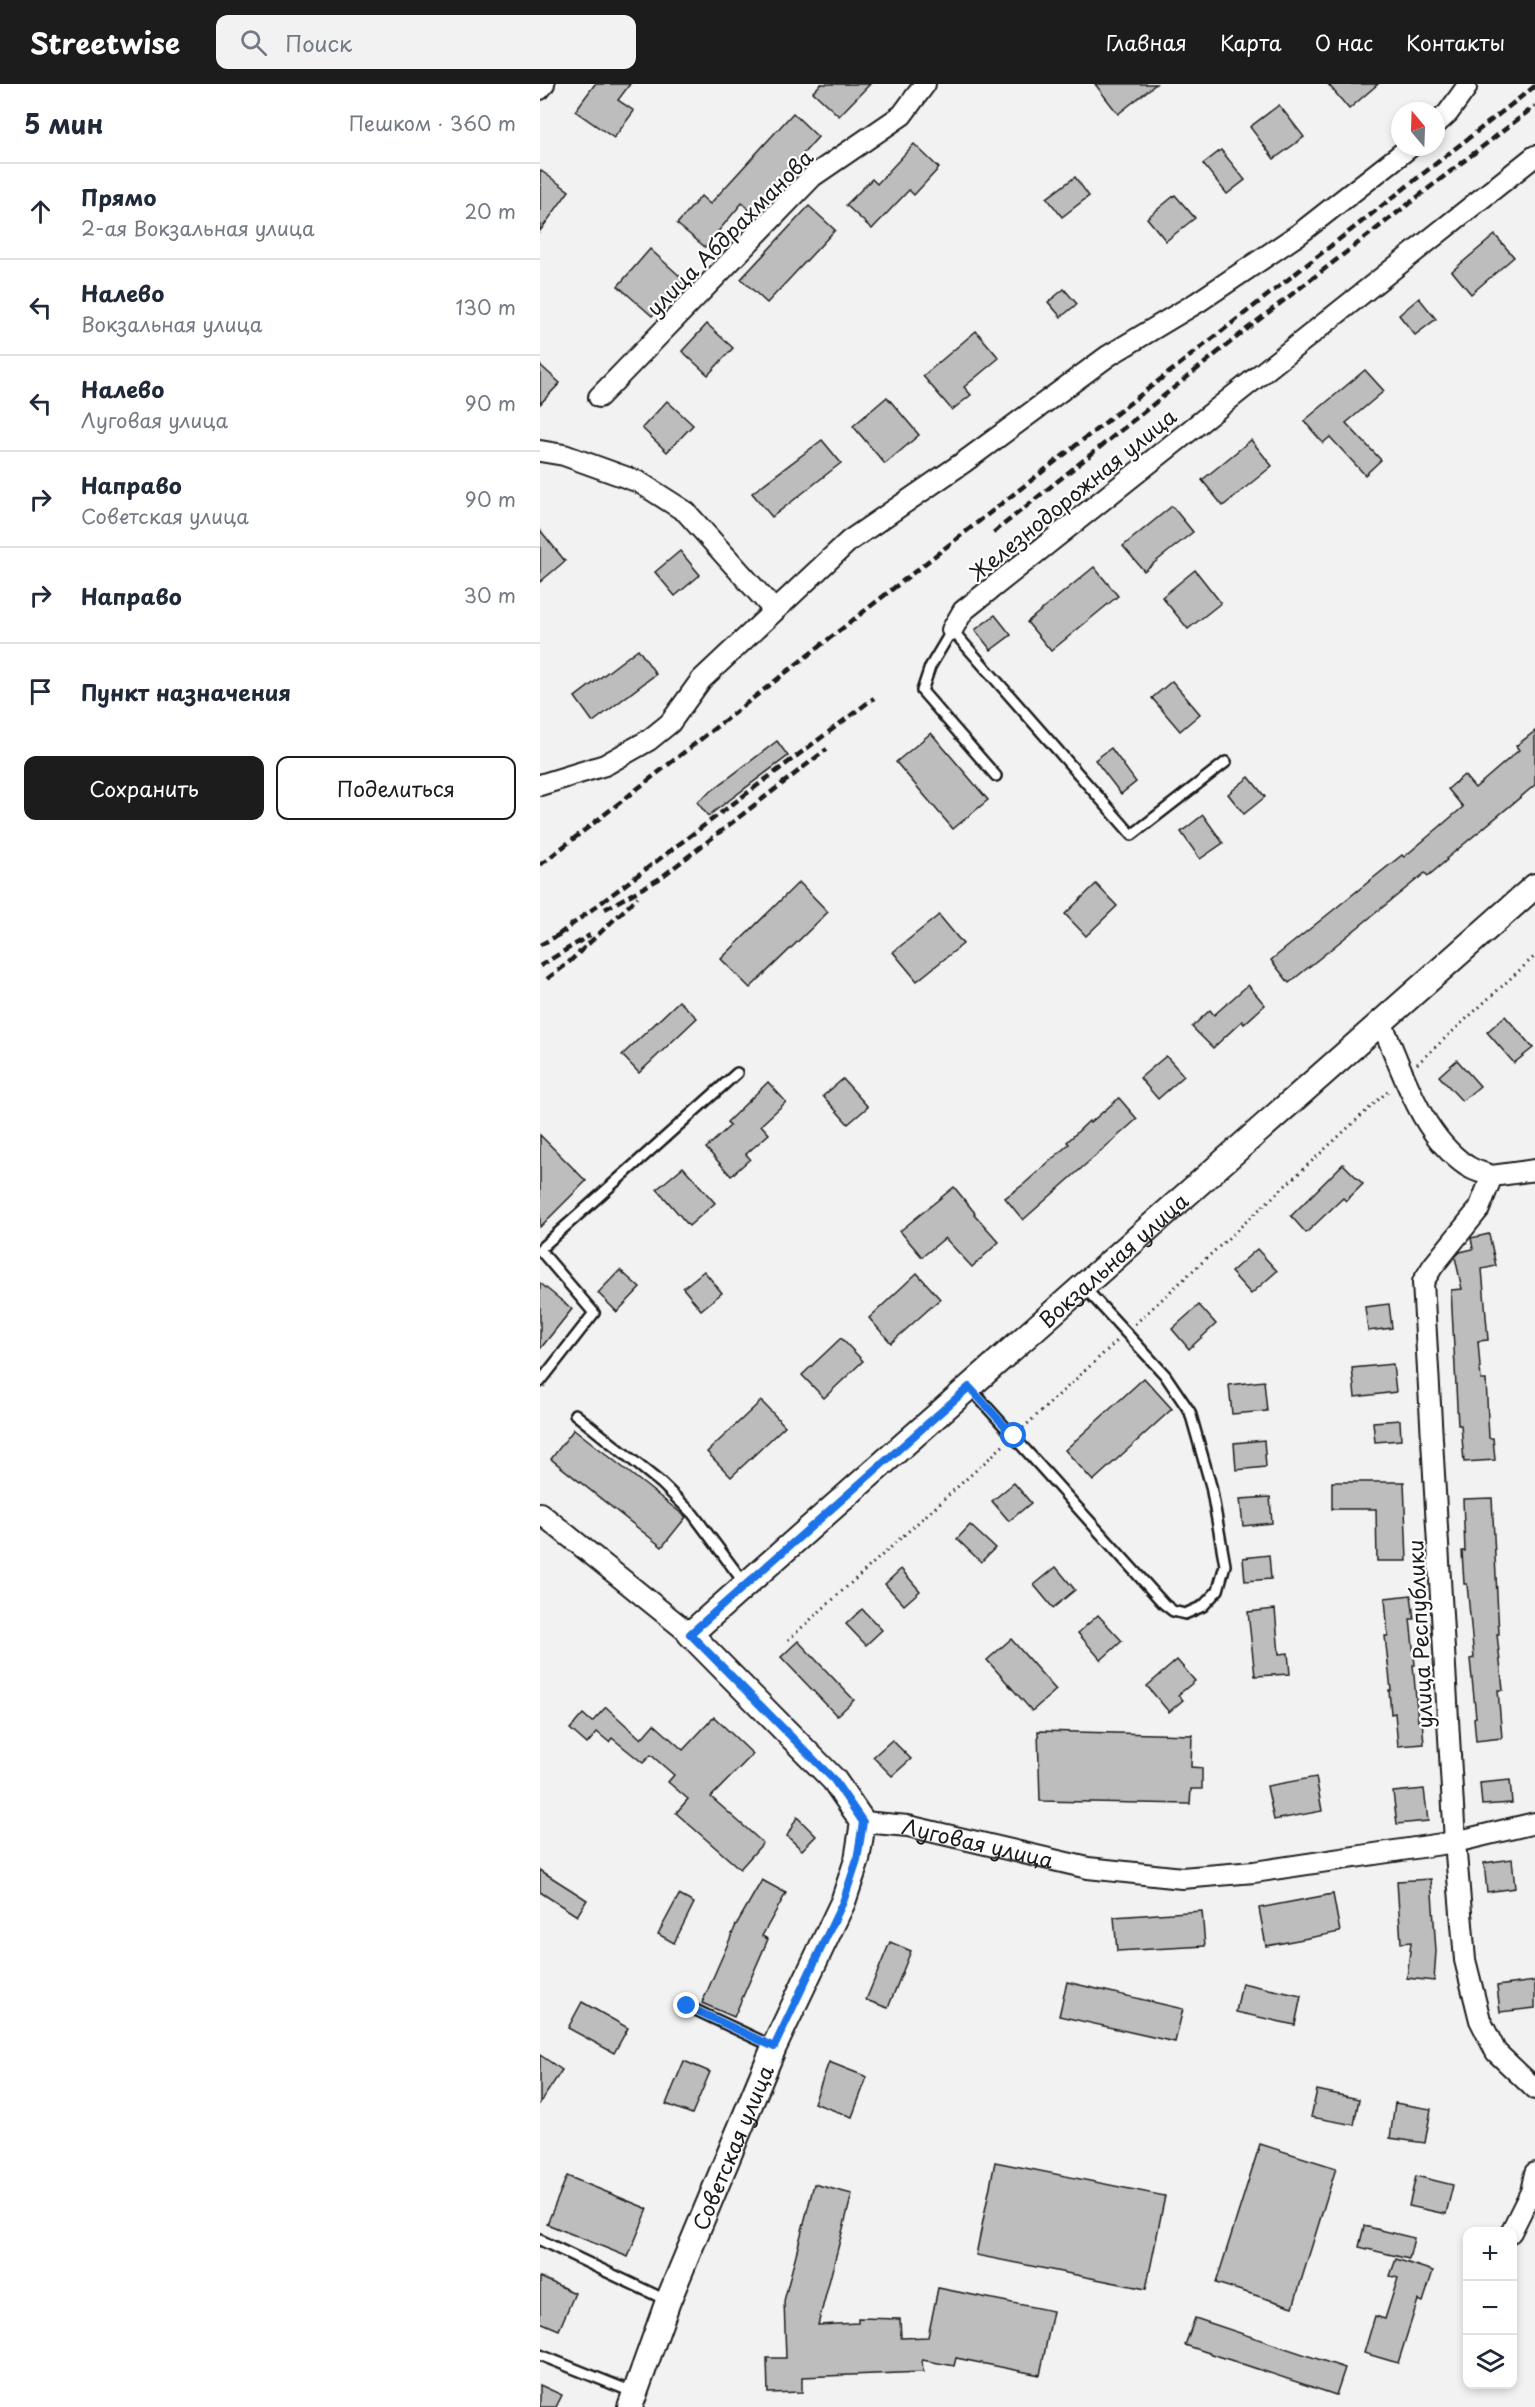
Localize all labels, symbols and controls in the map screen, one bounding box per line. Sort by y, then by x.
search box [216,15,636,69]
text: Streetwise [30,21,180,64]
icon: search [237,26,270,59]
text: Поиск [285,26,352,59]
text: Главная [1106,26,1187,58]
text: Карта [1220,26,1282,58]
text: О нас [1315,26,1373,58]
text: Контакты [1406,26,1505,58]
north arrow [1391,102,1445,156]
text: 5 мин [24,104,103,143]
text: Пешком · 360 m [349,108,516,138]
street label: улица Абдрахманова [638,141,820,323]
text: Прямо [81,180,156,213]
icon: ahead [24,195,57,228]
text: 20 m [464,196,516,226]
text: 2-ая Вокзальная улица [81,213,315,243]
text: Налево [81,276,164,309]
icon: left [24,291,57,324]
text: 130 m [456,292,516,322]
text: Вокзальная улица [81,309,262,339]
text: Налево [81,372,164,405]
icon: left [24,387,57,420]
text: 90 m [465,388,516,418]
street label: Железнодорожная улица [961,400,1183,588]
text: Луговая улица [81,405,228,435]
text: Направо [81,468,182,501]
icon: right [24,483,57,516]
text: 90 m [465,484,516,514]
text: Советская улица [81,501,249,531]
icon: right [24,579,57,612]
text: Направо [81,579,182,612]
text: 30 m [463,580,516,610]
icon: arrive [24,675,57,708]
text: Пункт назначения [81,675,291,708]
button: Сохранить [24,756,264,820]
button: Поделиться [276,756,516,820]
street label: Вокзальная улица [1031,1184,1195,1335]
route start [1000,1422,1026,1448]
street label: улица Республики [1398,1539,1440,1729]
street label: Луговая улица [899,1809,1058,1876]
route end [673,1992,699,2018]
street label: Советская улица [683,2059,781,2235]
map controls [1463,2227,1517,2389]
button: + [1463,2227,1517,2281]
button: − [1463,2281,1517,2335]
button: layers [1463,2335,1517,2389]

